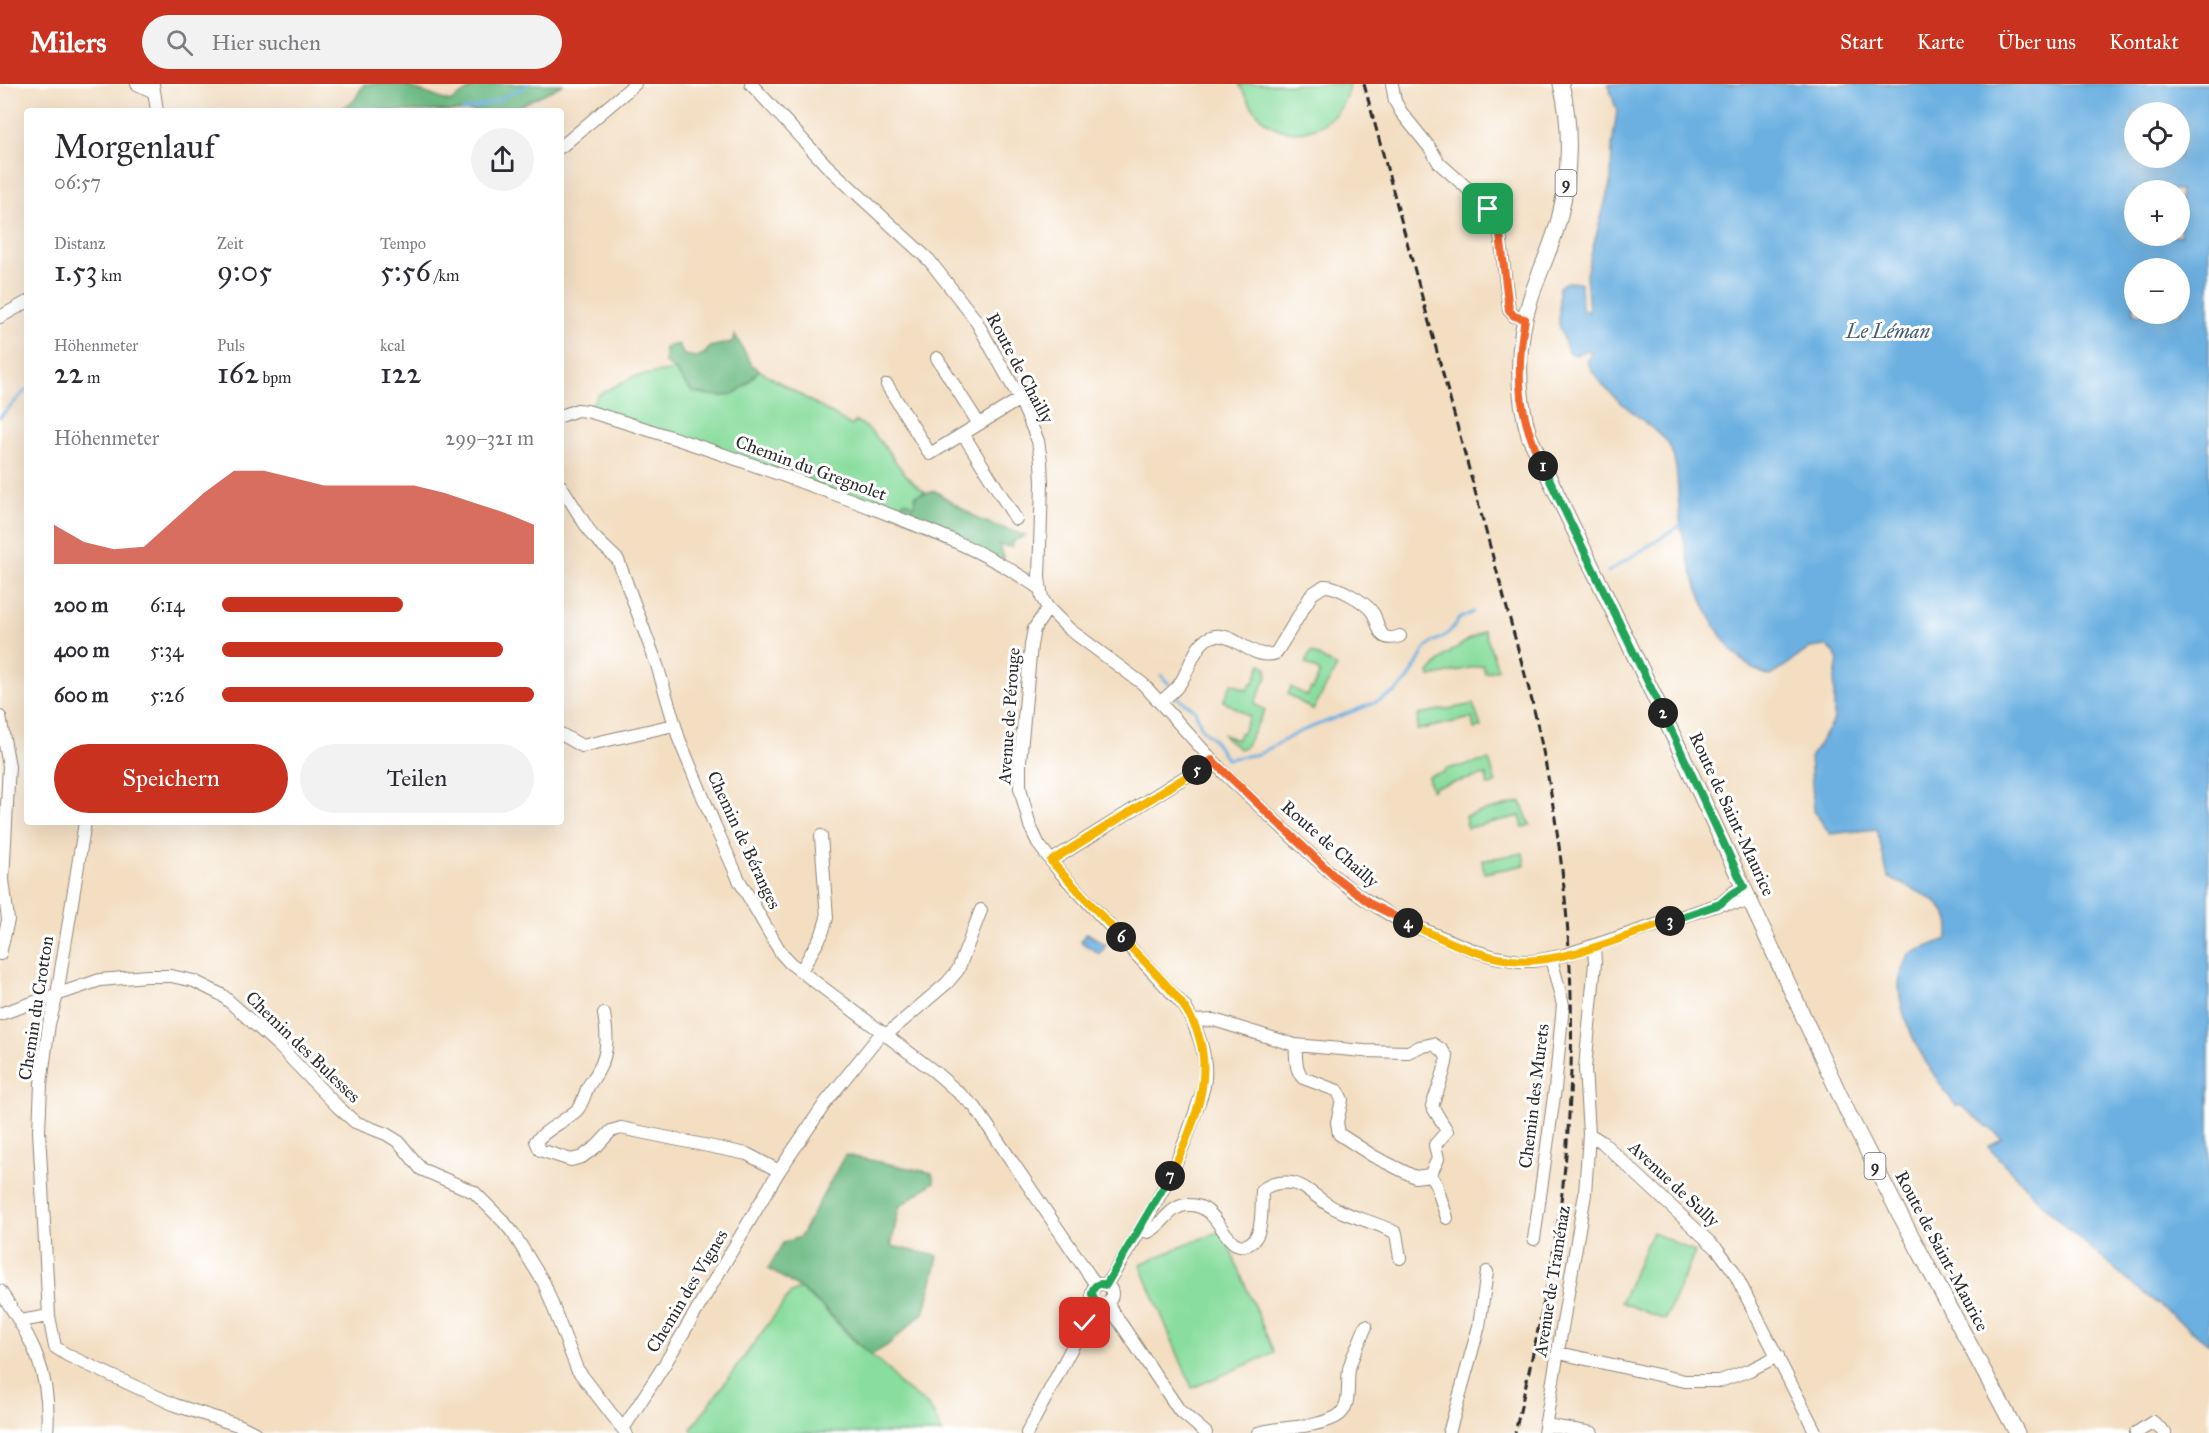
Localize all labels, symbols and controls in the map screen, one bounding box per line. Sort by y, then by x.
search box [142,15,562,69]
text: Milers [30,25,106,60]
icon: search [163,26,196,59]
text: Hier suchen [211,29,321,56]
text: Start [1840,29,1884,55]
text: Karte [1917,29,1965,55]
text: Über uns [1998,29,2076,55]
text: Kontakt [2109,29,2179,55]
map controls [2124,102,2190,324]
button: locate [2124,102,2190,168]
text: Morgenlauf [54,127,215,167]
button: share [471,128,534,191]
text: 06:57 [54,170,101,194]
road number: 9 [1556,170,1576,196]
button: + [2124,180,2190,246]
pin [1462,183,1513,234]
icon: arrive [1471,192,1504,225]
text: Distanz [54,234,105,253]
text: Zeit [217,234,244,253]
text: Tempo [380,234,426,253]
text: 1.53 [54,253,98,289]
text: 9:05 [217,253,272,289]
text: 5:56 [380,253,431,289]
button: − [2124,258,2190,324]
text: km [98,266,122,285]
text: /km [431,266,459,285]
street label: Route de Chailly [982,309,1059,428]
water label: Le Léman [1845,319,1931,343]
text: Höhenmeter [54,336,138,355]
text: Puls [217,336,245,355]
text: kcal [380,336,405,355]
text: 22 [54,355,84,391]
text: 162 [217,355,259,391]
text: 122 [380,355,421,391]
text: m [84,368,100,387]
text: bpm [259,368,292,387]
text: Höhenmeter [54,426,159,450]
text: 299–321 m [445,426,534,450]
street label: Chemin du Gregnolet [732,430,890,507]
pin: 1 [1528,451,1558,481]
text: 1 [1540,456,1546,475]
text: 200 m [54,593,108,617]
text: 6:14 [150,593,184,617]
text: 400 m [54,638,110,662]
text: 5:34 [150,638,183,662]
street label: Avenue de Pérouge [993,647,1026,786]
text: 600 m [54,683,109,707]
text: 5:26 [150,683,184,707]
pin: 2 [1648,698,1678,728]
text: 2 [1659,703,1667,722]
street label: Route de Saint-Maurice [1684,729,1780,899]
button: Speichern [54,744,288,813]
button: Teilen [300,744,534,813]
pin: 5 [1182,755,1212,785]
text: 5 [1193,760,1201,779]
street label: Chemin de Béranges [701,767,786,913]
street label: Route de Chailly [1277,796,1384,893]
pin: 3 [1655,906,1685,936]
pin: 4 [1393,908,1423,938]
text: 3 [1667,911,1673,930]
text: 4 [1404,913,1412,932]
pin: 6 [1106,922,1136,952]
text: 6 [1117,927,1125,946]
street label: Chemin du Crotton [14,934,58,1082]
street label: Chemin des Bulesses [241,987,365,1107]
street label: Chemin des Murets [1514,1022,1554,1170]
street label: Avenue de Sully [1623,1136,1724,1232]
road number: 9 [1864,1153,1886,1179]
pin: 7 [1155,1161,1185,1191]
text: 7 [1166,1166,1174,1185]
street label: Route de Saint-Maurice [1890,1167,1994,1335]
street label: Avenue de Traménaz [1529,1204,1575,1359]
street label: Chemin des Vignes [642,1225,733,1357]
pin [1059,1297,1110,1348]
icon: check [1068,1306,1101,1339]

